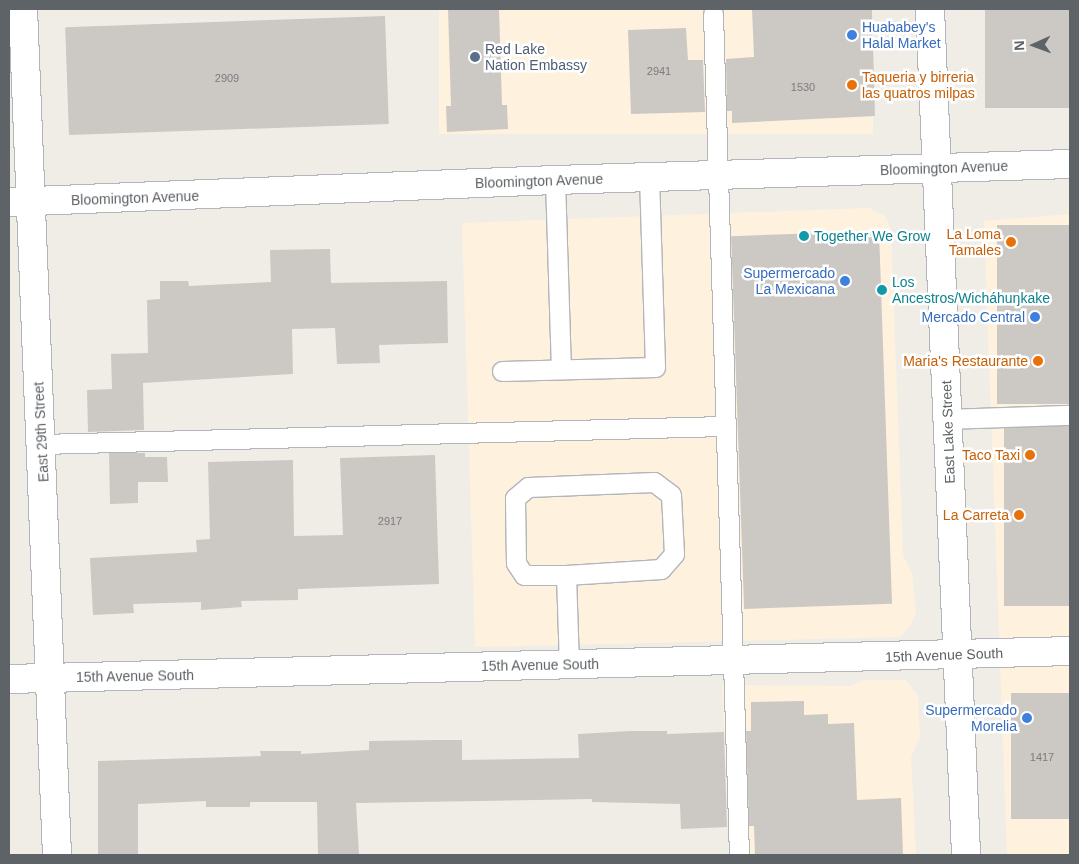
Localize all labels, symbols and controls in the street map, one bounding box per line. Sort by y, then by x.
place label: Huababey's Halal Market [862,19,941,52]
north arrow [1009,20,1059,70]
marker: Huababey's Halal Market [846,29,858,41]
text: N [1011,40,1027,51]
place label: Red Lake Nation Embassy [485,41,587,74]
marker: Red Lake Nation Embassy [469,51,481,63]
house number: 2941 [647,64,671,78]
place label: Taqueria y birreria las quatros milpas [862,69,975,102]
house number: 2909 [215,71,239,85]
marker: Taqueria y birreria las quatros milpas [846,79,858,91]
house number: 1530 [791,80,815,94]
street label: Bloomington Avenue [879,157,1009,179]
street label: Bloomington Avenue [474,170,604,192]
street label: Bloomington Avenue [70,187,200,209]
place label: La Loma Tamales [947,226,1001,258]
place label: Together We Grow [814,228,930,244]
marker: Together We Grow [798,230,810,242]
marker: La Loma Tamales [1005,236,1017,248]
place label: Supermercado La Mexicana [743,265,835,298]
place label: Los Ancestros/Wicháhuŋkake [892,274,1050,306]
marker: Supermercado La Mexicana [839,275,851,287]
marker: Los Ancestros/Wicháhuŋkake [876,284,888,296]
place label: Mercado Central [922,309,1025,325]
marker: Mercado Central [1029,311,1041,323]
place label: Maria's Restaurante [903,353,1028,369]
marker: Maria's Restaurante [1032,355,1044,367]
street label: East Lake Street [938,380,958,484]
street label: East 29th Street [30,381,52,483]
place label: Taco Taxi [962,447,1020,463]
marker: Taco Taxi [1024,449,1036,461]
place label: La Carreta [943,507,1009,523]
marker: La Carreta [1013,509,1025,521]
house number: 2917 [378,514,402,528]
street label: 15th Avenue South [884,645,1004,665]
street label: 15th Avenue South [480,656,600,674]
street label: 15th Avenue South [75,667,195,685]
place label: Supermercado Morelia [925,702,1017,734]
marker: Supermercado Morelia [1021,712,1033,724]
house number: 1417 [1030,750,1054,764]

